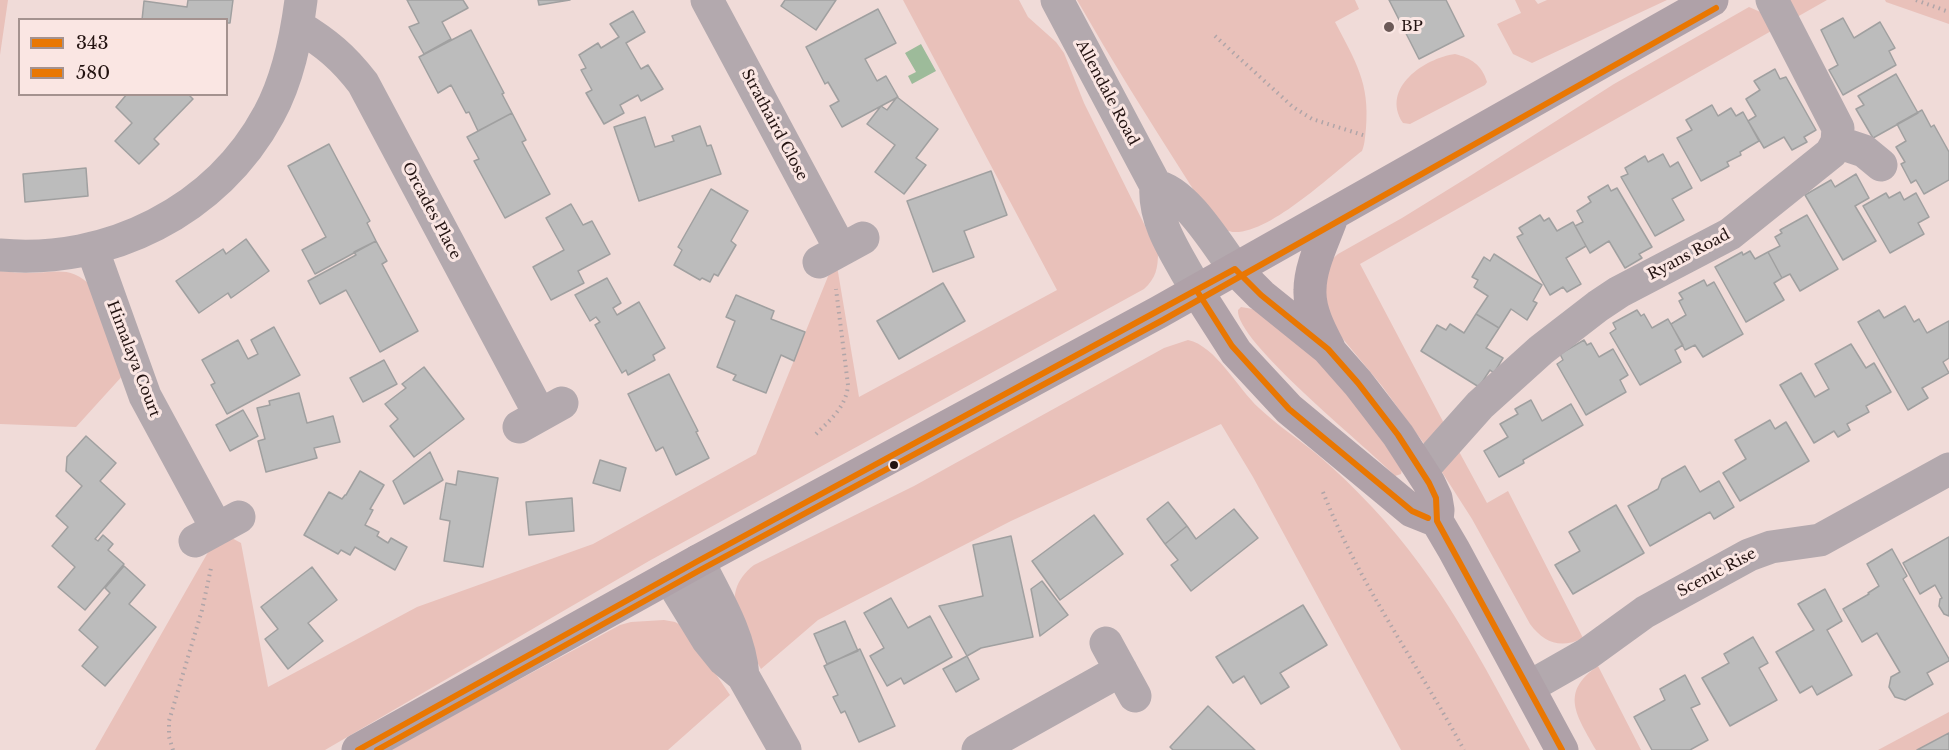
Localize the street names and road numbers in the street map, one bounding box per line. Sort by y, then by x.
street label: Allendale Road [1072,37,1142,149]
street label: Strathaird Close [737,66,811,184]
street label: Orcades Place [398,159,464,263]
street label: Ryans Road [1645,226,1733,284]
street label: Himalaya Court [103,298,163,420]
street label: Scenic Rise [1675,545,1759,601]

